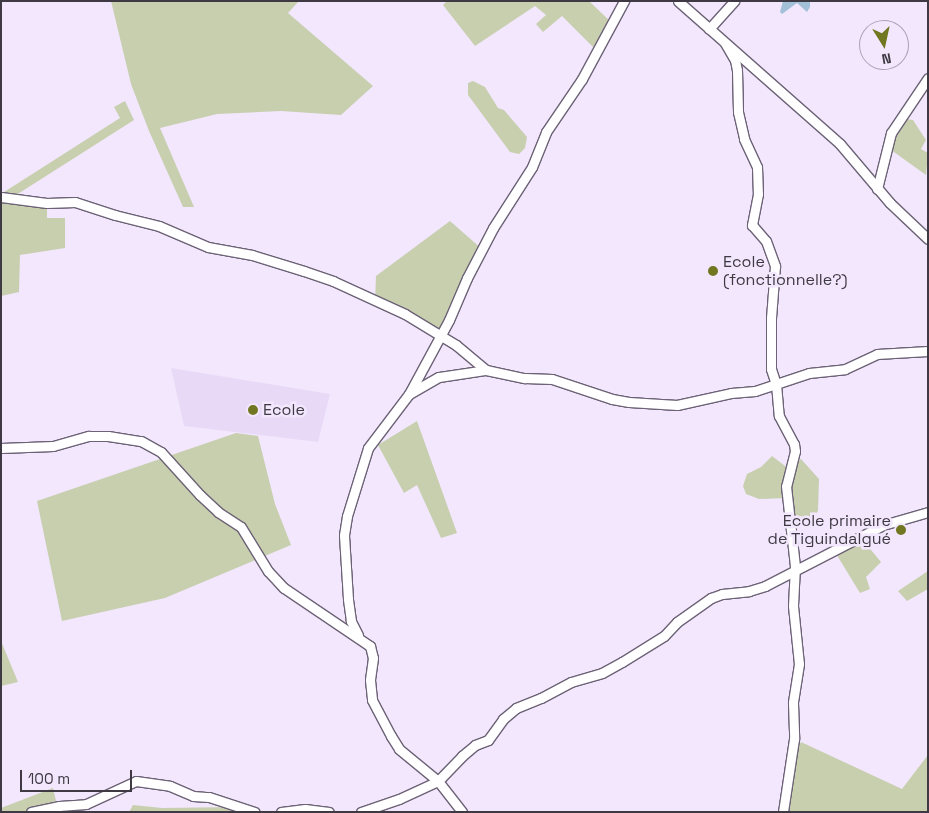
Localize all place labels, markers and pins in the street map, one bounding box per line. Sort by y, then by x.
place label: Ecole (fonctionnelle?) [723,252,848,290]
marker: Ecole (fonctionnelle?) [707,265,719,277]
place label: Ecole [263,400,305,420]
marker: Ecole [247,404,259,416]
place label: Ecole primaire de Tiguindalgué [767,511,891,549]
marker: Ecole primaire de Tiguindalgué [895,524,907,536]

